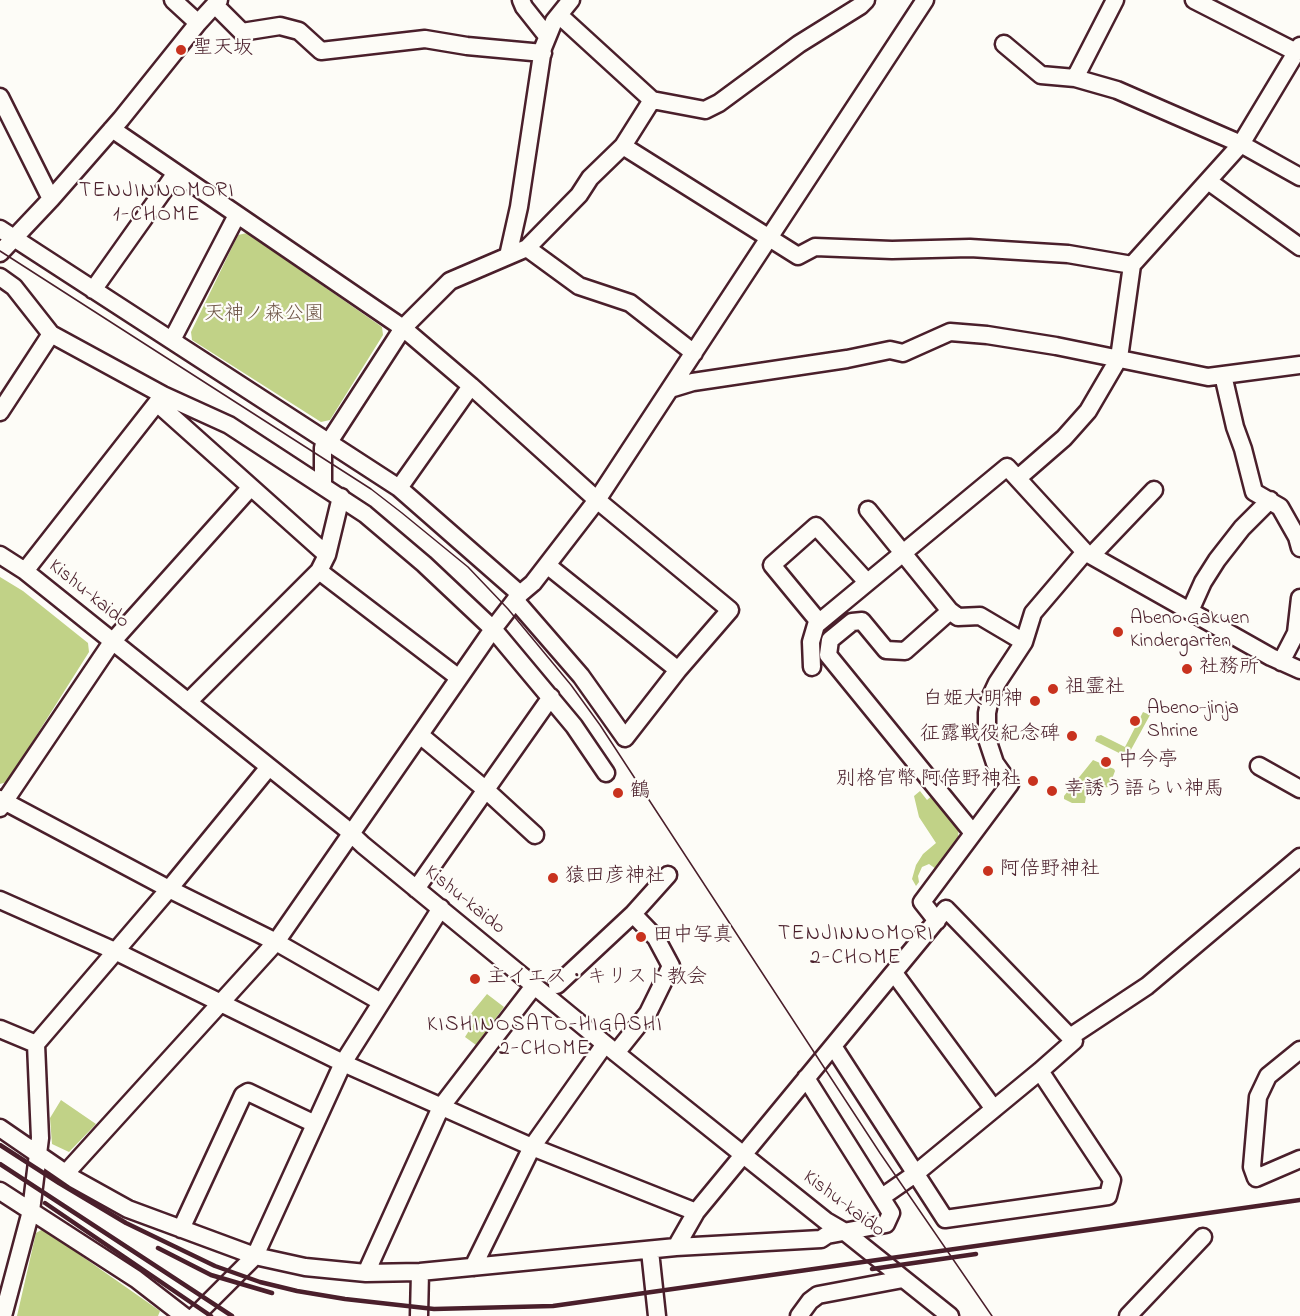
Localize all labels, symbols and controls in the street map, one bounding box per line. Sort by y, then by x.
place label: 聖天坂 [193,38,253,62]
marker: 聖天坂 [174,43,188,57]
district label: TENJINNOMORI 1-CHOME [79,180,235,230]
park label: 天神ノ森公園 [204,304,324,328]
street label: Kishu-kaido [43,555,133,635]
place label: Abeno Gakuen Kindergarten [1130,608,1249,655]
marker: Abeno Gakuen Kindergarten [1111,625,1125,639]
place label: 社務所 [1199,657,1259,681]
marker: 社務所 [1180,662,1194,676]
place label: 祖霊社 [1065,677,1125,701]
marker: 祖霊社 [1046,682,1060,696]
place label: 白姫大明神 [923,689,1023,713]
marker: 白姫大明神 [1028,694,1042,708]
place label: Abeno-jinja Shrine [1147,698,1239,745]
marker: Abeno-jinja Shrine [1128,714,1142,728]
place label: 征露戦役紀念碑 [920,724,1060,748]
marker: 征露戦役紀念碑 [1065,729,1079,743]
place label: 中今亭 [1118,750,1178,774]
marker: 中今亭 [1099,755,1113,769]
place label: 別格官幣 阿倍野神社 [836,769,1021,793]
marker: 別格官幣 阿倍野神社 [1026,774,1040,788]
place label: 幸誘う語らい神馬 [1064,779,1224,803]
place label: 鶴 [630,781,650,805]
marker: 幸誘う語らい神馬 [1045,784,1059,798]
marker: 鶴 [611,786,625,800]
place label: 阿倍野神社 [1000,859,1100,883]
street label: Kishu-kaido [419,861,509,941]
marker: 阿倍野神社 [981,864,995,878]
place label: 猿田彦神社 [565,866,665,890]
marker: 猿田彦神社 [546,871,560,885]
district label: TENJINNOMORI 2-CHOME [778,923,934,973]
place label: 田中写真 [653,925,733,949]
marker: 田中写真 [634,930,648,944]
place label: 主イエス・キリスト教会 [487,967,707,991]
marker: 主イエス・キリスト教会 [468,972,482,986]
district label: KISHINOSATO-HIGASHI 2-CHOME [427,1014,663,1064]
street label: Kishu-kaido [797,1166,889,1244]

